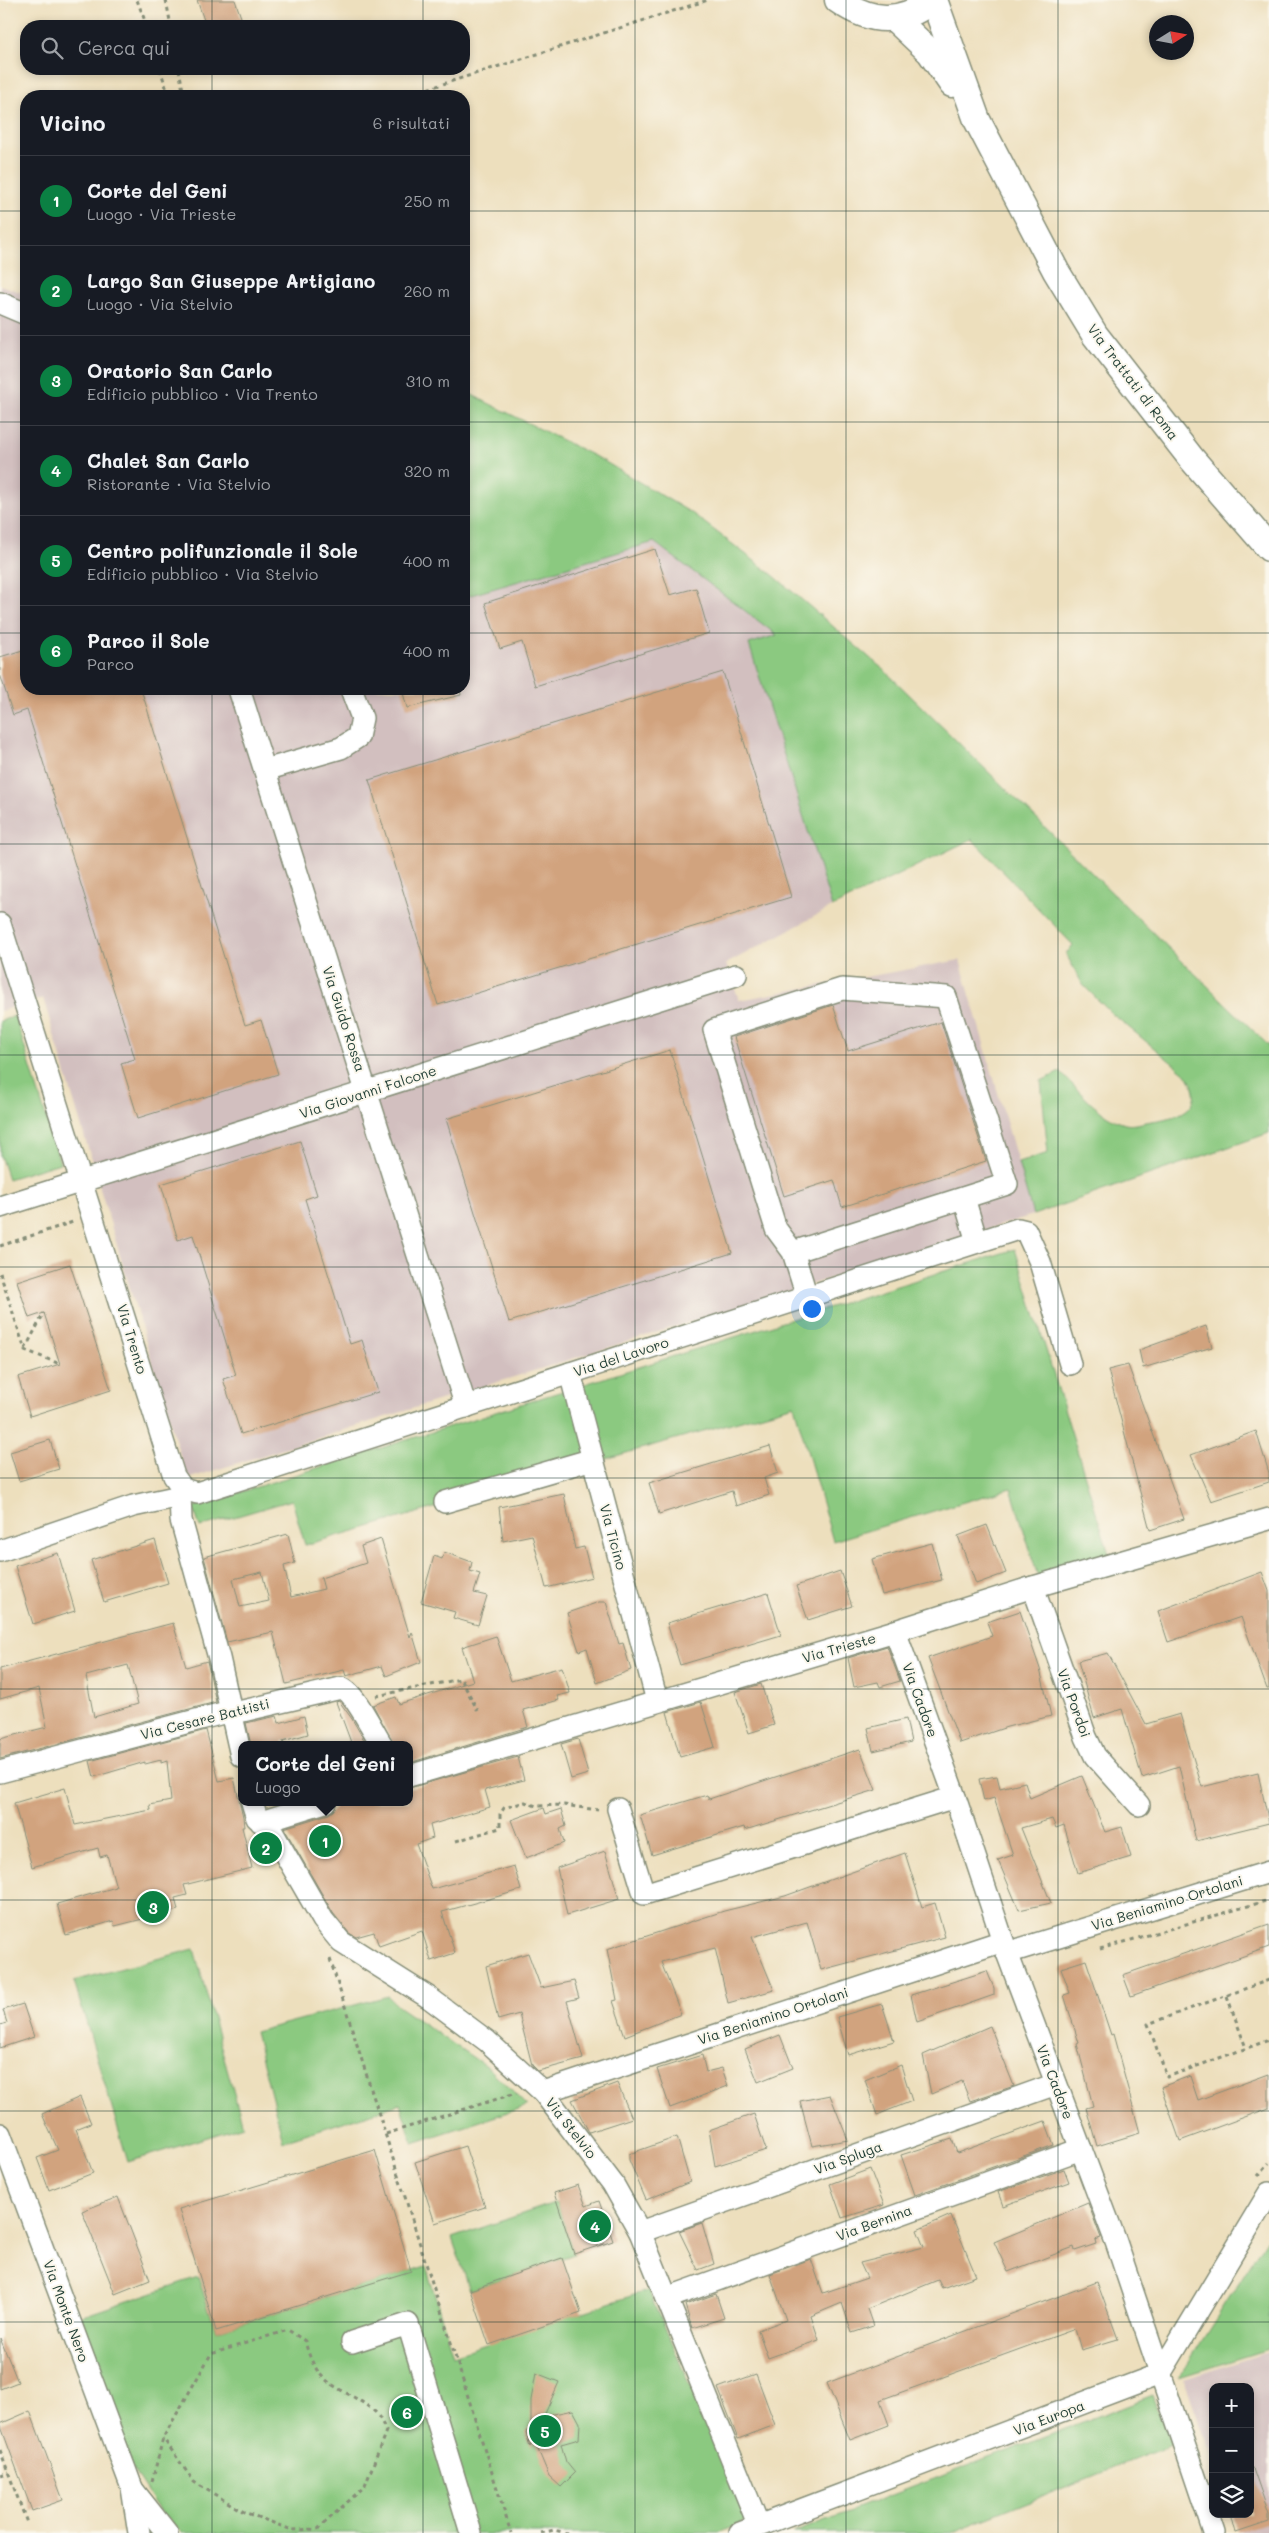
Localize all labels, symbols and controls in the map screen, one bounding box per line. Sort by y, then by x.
north arrow [1149,15,1194,60]
search box [20,20,470,75]
icon: search [38,34,66,62]
text: Cerca qui [78,35,170,60]
text: Vicino [40,109,105,136]
text: 6 risultati [373,112,450,133]
text: Corte del Geni [87,178,228,203]
text: 1 [52,190,60,211]
text: 250 m [404,190,450,211]
text: Luogo · Via Trieste [87,203,236,224]
text: Largo San Giuseppe Artigiano [87,268,375,293]
text: 2 [52,280,60,301]
text: 260 m [404,280,450,301]
text: Luogo · Via Stelvio [87,293,233,314]
street label: Via Trattati di Roma [1083,320,1183,444]
text: Oratorio San Carlo [87,358,272,383]
text: 3 [51,370,61,391]
text: 310 m [406,370,450,391]
text: Edificio pubblico · Via Trento [87,383,318,404]
text: Chalet San Carlo [87,448,249,473]
text: 4 [51,460,61,481]
text: 320 m [404,460,450,481]
text: Ristorante · Via Stelvio [87,473,271,494]
text: Centro polifunzionale il Sole [87,538,358,563]
text: 5 [51,550,61,571]
text: 400 m [403,550,450,571]
text: Edificio pubblico · Via Stelvio [87,563,318,584]
text: Parco il Sole [87,628,210,653]
text: 6 [51,640,61,661]
text: 400 m [403,640,450,661]
text: Parco [87,653,134,674]
street label: Via Guido Rossa [318,964,371,1074]
street label: Via Giovanni Falcone [297,1060,439,1123]
your location [799,1296,825,1322]
street label: Via Trento [113,1302,152,1376]
street label: Via del Lavoro [571,1332,671,1381]
street label: Via Ticino [596,1502,631,1572]
street label: Via Trieste [800,1628,878,1667]
street label: Via Cadore [898,1660,943,1740]
street label: Via Pordoi [1053,1666,1096,1740]
street label: Via Cesare Battisti [138,1693,271,1744]
popup [238,1741,413,1806]
text: Corte del Geni [255,1751,396,1776]
text: Luogo [255,1776,301,1797]
pin: 1 [309,1822,341,1860]
pin: 2 [250,1829,282,1867]
street label: Via Beniamino Ortolani [1089,1870,1245,1935]
pin: 3 [137,1888,169,1926]
street label: Via Beniamino Ortolani [695,1982,851,2049]
street label: Via Cadore [1033,2042,1078,2122]
street label: Via Stelvio [542,2093,601,2162]
street label: Via Spluga [811,2136,884,2179]
street label: Via Bernina [833,2200,914,2245]
pin: 4 [579,2207,611,2245]
street label: Via Monte Nero [39,2257,94,2365]
map controls [1209,2383,1254,2518]
button: + [1209,2383,1254,2428]
pin: 6 [391,2393,423,2431]
street label: Via Europa [1010,2395,1087,2440]
pin: 5 [529,2412,561,2450]
button: − [1209,2428,1254,2473]
button: layers [1209,2473,1254,2518]

